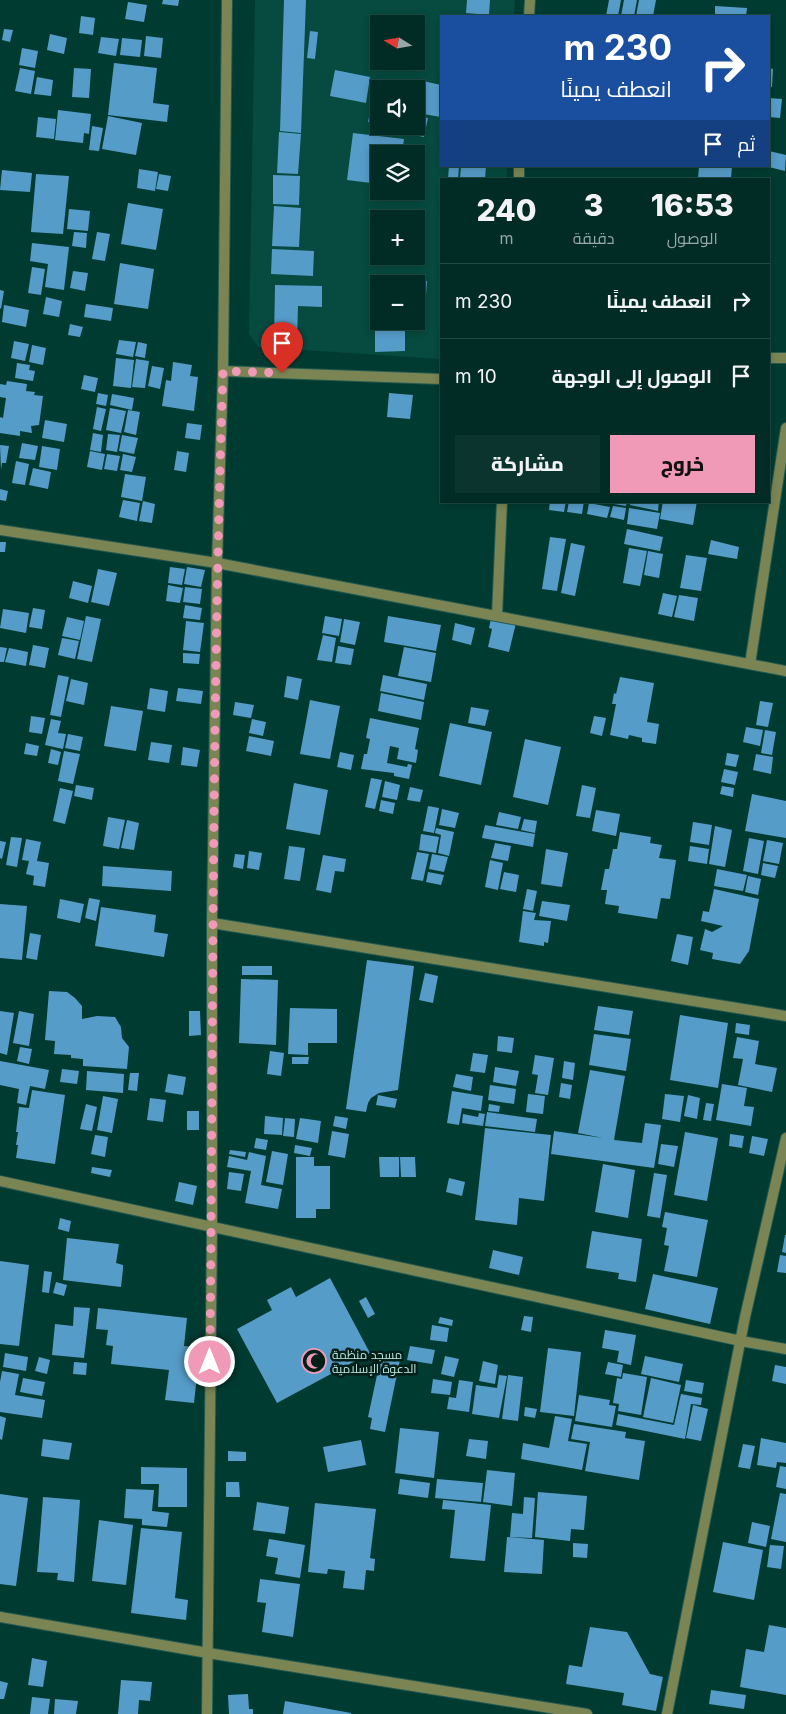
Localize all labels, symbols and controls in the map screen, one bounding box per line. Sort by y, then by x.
north arrow [370,15,425,70]
map controls [370,15,425,330]
text: 230 m [564,26,672,68]
icon: right [690,35,755,100]
text: انعطف يمينًا [560,76,672,102]
button: sound [370,80,425,135]
icon: arrive [699,130,727,158]
text: ثم [737,133,755,156]
button: layers [370,145,425,200]
text: 3 [584,187,603,223]
text: 16:53 [651,187,734,223]
text: 240 [476,192,536,228]
button: + [370,210,425,265]
text: m [499,228,513,248]
text: دقيقة [573,228,614,248]
text: الوصول [667,228,718,248]
button: − [370,275,425,330]
icon: right [727,287,755,315]
text: 230 m [455,290,512,313]
text: انعطف يمينًا [606,290,712,313]
pin [261,322,303,373]
icon: arrive [268,329,296,357]
icon: arrive [727,362,755,390]
text: 10 m [455,365,497,388]
text: الوصول إلى الوجهة [552,365,712,388]
button: مشاركة [455,435,600,493]
button: خروج [610,435,755,493]
position arrow [183,1335,235,1387]
place label: مسجد منظمة الدعوة الإسلامية [332,1347,416,1376]
mosque icon: مسجد منظمة الدعوة الإسلامية [301,1348,327,1374]

